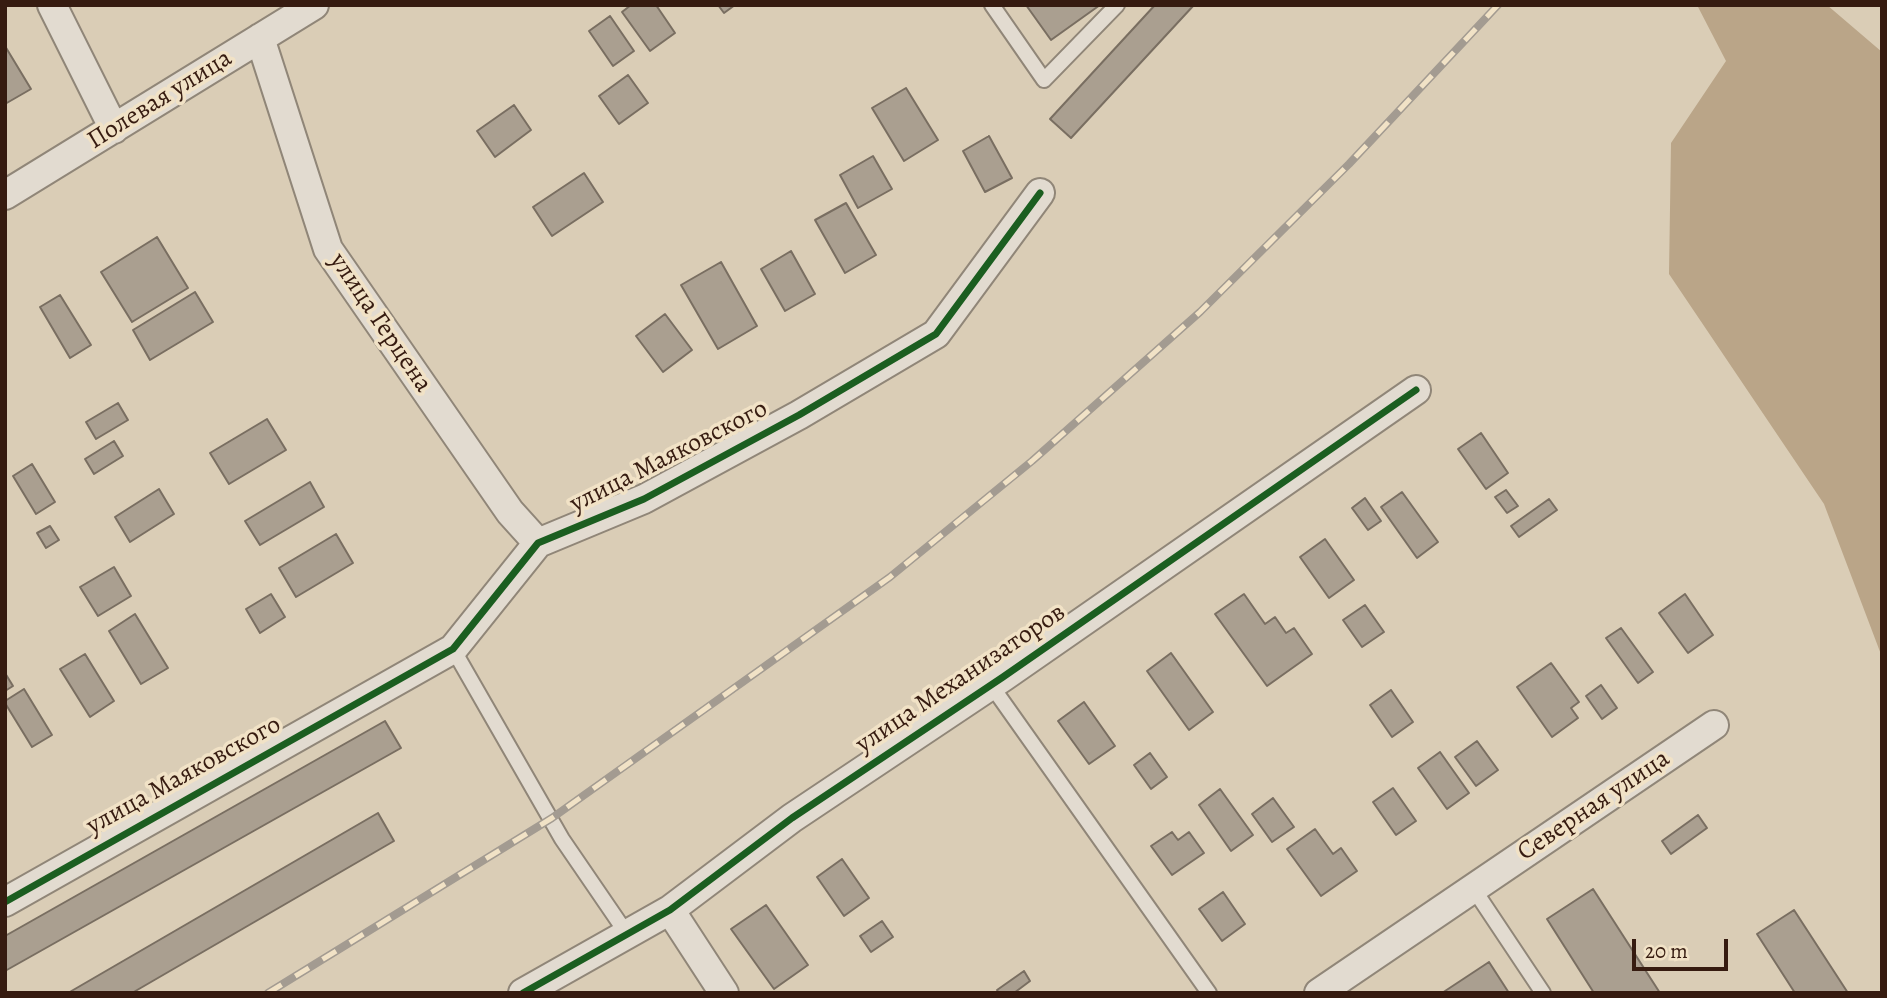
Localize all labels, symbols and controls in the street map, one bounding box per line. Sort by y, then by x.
street label: Полевая улица [82,43,238,157]
street label: улица Герцена [322,247,438,399]
street label: улица Маяковского [565,394,773,520]
street label: улица Механизаторов [850,597,1072,761]
street label: улица Маяковского [81,710,287,842]
street label: Северная улица [1512,744,1676,868]
scale bar [1635,925,1731,969]
text: 20 m [1645,937,1688,965]

